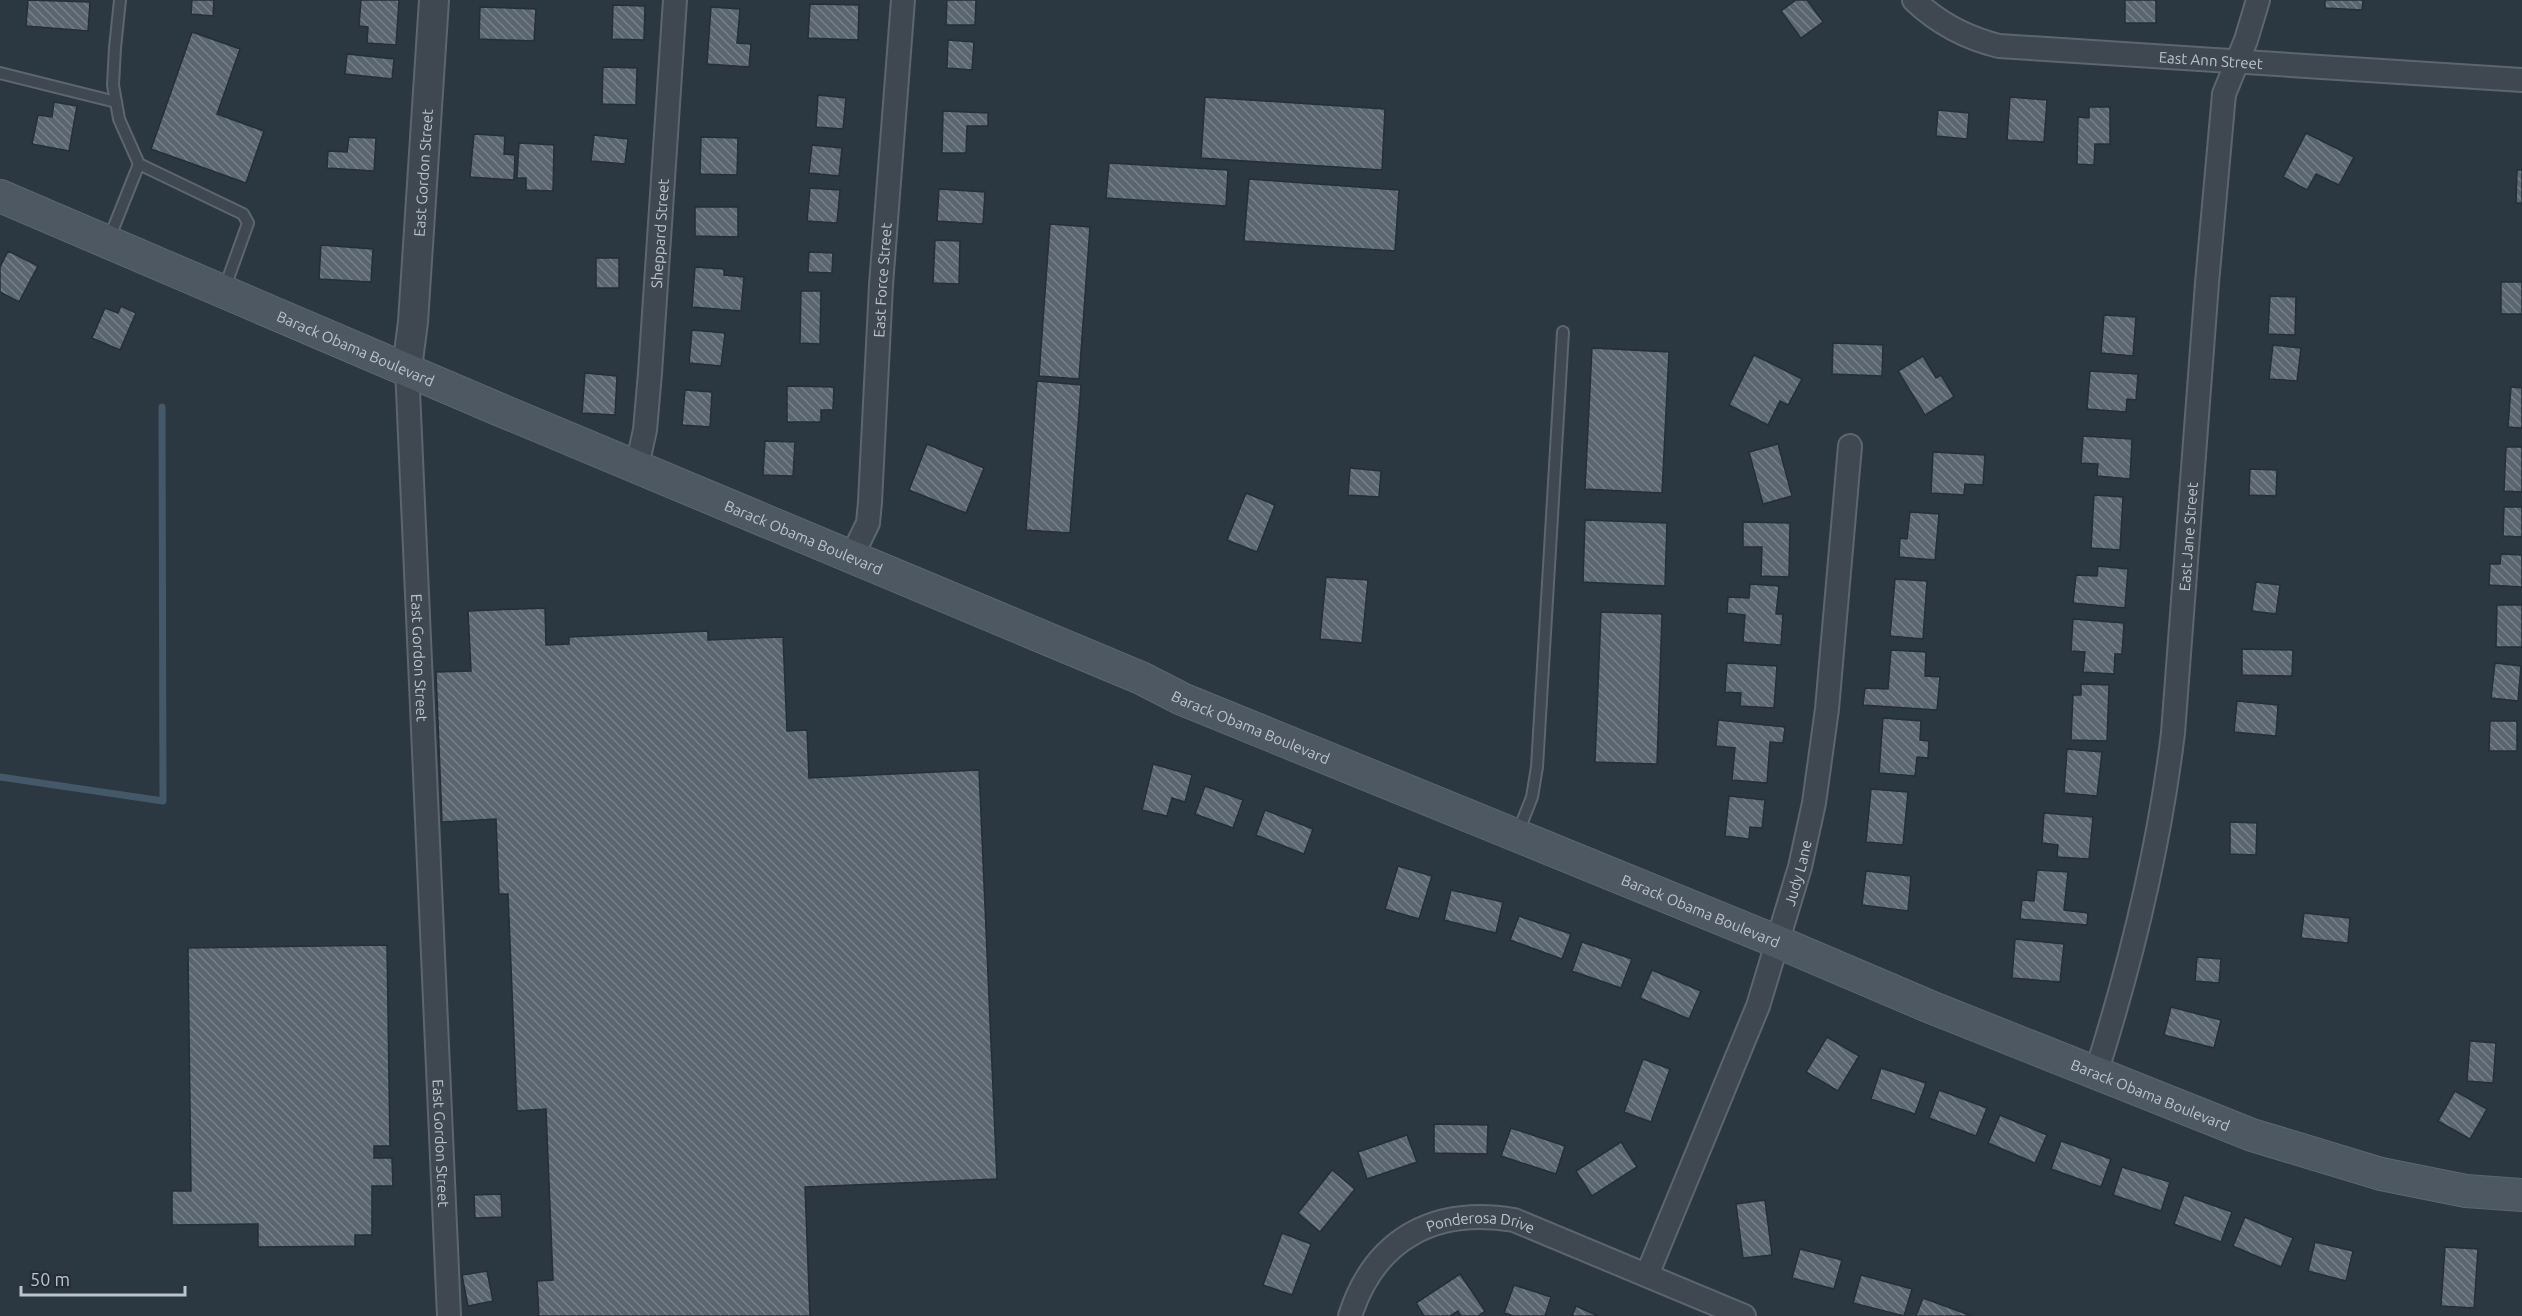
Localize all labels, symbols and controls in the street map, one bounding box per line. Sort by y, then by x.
street label: East Ann Street [2158,48,2264,72]
street label: East Gordon Street [410,108,435,237]
street label: Sheppard Street [647,178,672,289]
street label: East Force Street [870,222,894,338]
street label: Barack Obama Boulevard [275,307,437,389]
street label: East Jane Street [2175,481,2200,592]
street label: Barack Obama Boulevard [722,496,885,577]
street label: East Gordon Street [409,593,431,722]
street label: Barack Obama Boulevard [1169,687,1332,767]
street label: Judy Lane [1780,838,1814,908]
street label: Barack Obama Boulevard [1619,871,1783,950]
street label: Barack Obama Boulevard [2069,1055,2232,1134]
street label: East Gordon Street [430,1079,453,1208]
street label: Ponderosa Drive [1424,1209,1538,1236]
scale bar [21,1259,184,1297]
text: 50 m [30,1269,70,1289]

